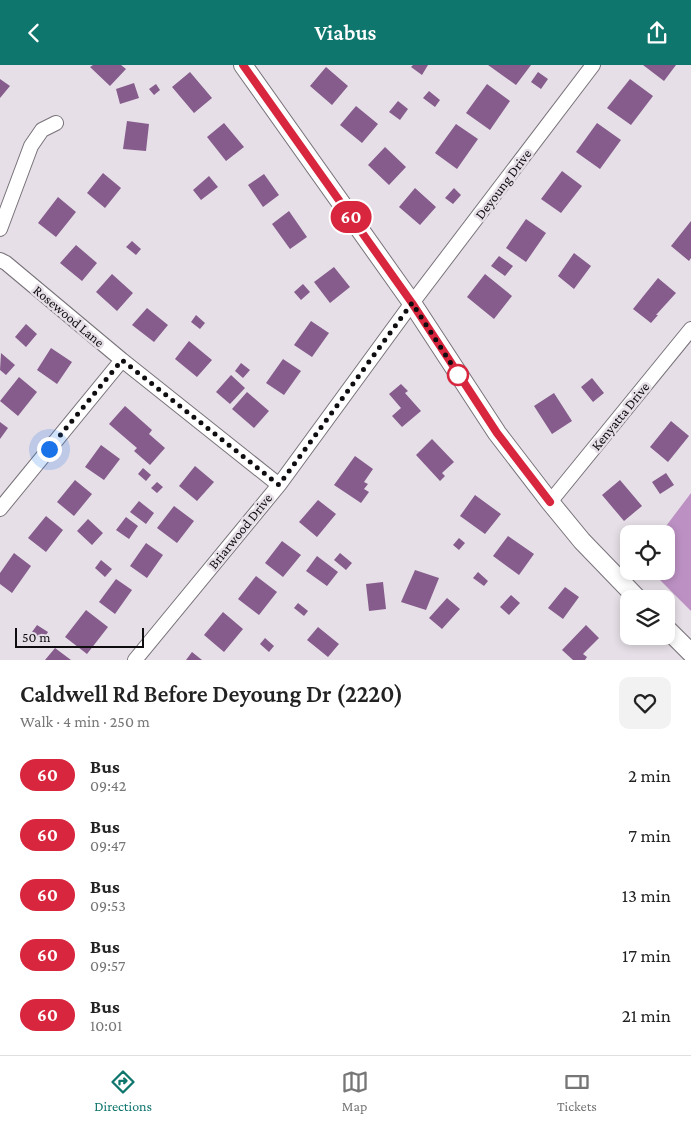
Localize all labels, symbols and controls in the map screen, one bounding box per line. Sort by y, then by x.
icon: back [20,19,48,47]
icon: share [643,19,671,47]
text: Viabus [315,20,376,45]
street label: Deyoung Drive [471,146,535,222]
line badge: 60 [328,201,374,233]
text: 60 [341,207,361,227]
street label: Rosewood Lane [30,282,108,350]
unlabelled marker [447,364,469,386]
street label: Kenyatta Drive [588,379,652,453]
your location [37,437,62,462]
street label: Briarwood Drive [205,490,275,572]
map controls [620,525,675,645]
button: locate [620,525,675,580]
button: layers [620,590,675,645]
scale bar [15,625,144,648]
text: 50 m [22,629,50,645]
button: heart [619,677,671,729]
text: Caldwell Rd Before Deyoung Dr (2220) [20,680,403,707]
text: Walk · 4 min · 250 m [20,713,150,730]
text: Bus [90,756,120,777]
text: 60 [37,765,58,785]
text: 2 min [628,765,671,786]
text: 09:42 [90,777,126,794]
text: Bus [90,816,120,837]
text: 60 [37,825,58,845]
text: 7 min [628,825,671,846]
text: 09:47 [90,837,126,854]
text: Bus [90,876,120,897]
text: 60 [37,885,58,905]
text: 13 min [622,885,671,906]
text: 09:53 [90,897,126,914]
text: Bus [90,936,120,957]
text: 60 [37,945,58,965]
text: 17 min [622,945,671,966]
text: 09:57 [90,957,125,974]
text: Bus [90,996,120,1017]
text: 60 [37,1005,58,1025]
text: 21 min [622,1005,671,1026]
text: 10:01 [90,1017,122,1034]
tab: Directions [94,1068,152,1114]
tab: Map [341,1068,369,1114]
tab: Tickets [557,1068,597,1114]

